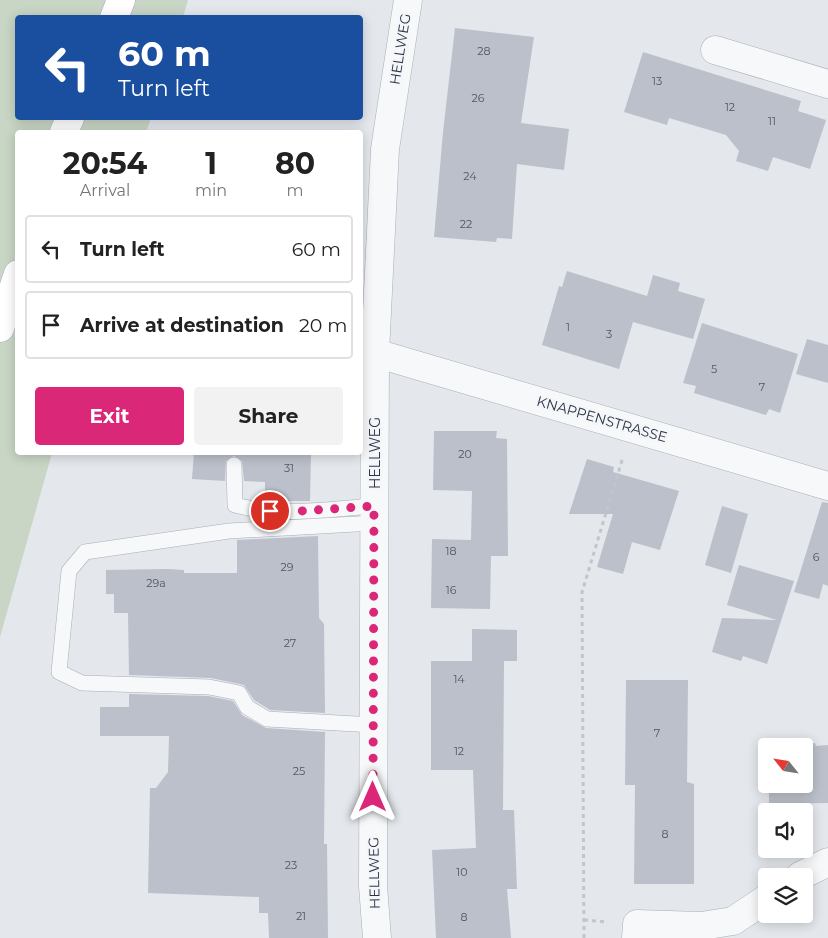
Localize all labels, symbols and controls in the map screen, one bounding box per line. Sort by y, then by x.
street label: HELLWEG [385,12,415,86]
text: 60 m [118,32,211,75]
icon: left [35,35,100,100]
house number: 28 [477,44,491,58]
house number: 13 [652,74,662,88]
text: Turn left [118,75,210,102]
house number: 26 [472,91,485,105]
house number: 12 [725,100,735,114]
house number: 11 [768,114,776,128]
text: 20:54 [63,145,147,182]
text: 1 [205,145,217,182]
text: 80 [275,145,315,182]
house number: 24 [463,169,477,183]
text: Arrival [80,181,130,200]
text: min [195,181,227,200]
text: m [287,181,304,200]
house number: 22 [460,217,472,231]
icon: left [37,235,65,263]
text: Turn left [80,238,165,261]
text: 60 m [292,238,341,261]
icon: arrive [37,311,65,339]
text: Arrive at destination [80,314,284,337]
text: 20 m [299,314,347,337]
house number: 1 [566,320,570,334]
house number: 3 [606,327,612,341]
house number: 5 [711,362,717,376]
house number: 7 [759,380,765,394]
button: Exit [35,387,184,445]
button: Share [194,387,343,445]
street label: KNAPPENSTRASSE [535,392,669,446]
street label: HELLWEG [366,417,384,489]
house number: 20 [458,447,472,461]
house number: 31 [284,461,294,475]
pin [249,490,291,532]
icon: arrive [256,497,284,525]
house number: 18 [446,544,457,558]
house number: 6 [813,550,820,564]
house number: 29 [281,560,294,574]
house number: 29a [146,576,166,590]
house number: 16 [446,583,457,597]
house number: 27 [284,636,296,650]
house number: 14 [453,672,465,686]
house number: 7 [654,726,660,740]
north arrow [758,738,812,792]
map controls [758,738,813,923]
house number: 12 [454,744,464,758]
house number: 25 [293,764,305,778]
position arrow [346,770,398,822]
button: sound [758,803,813,858]
house number: 8 [661,827,669,841]
street label: HELLWEG [364,837,384,909]
house number: 23 [285,858,297,872]
house number: 10 [456,865,468,879]
button: layers [758,868,813,923]
house number: 21 [296,909,306,923]
house number: 8 [460,910,468,924]

